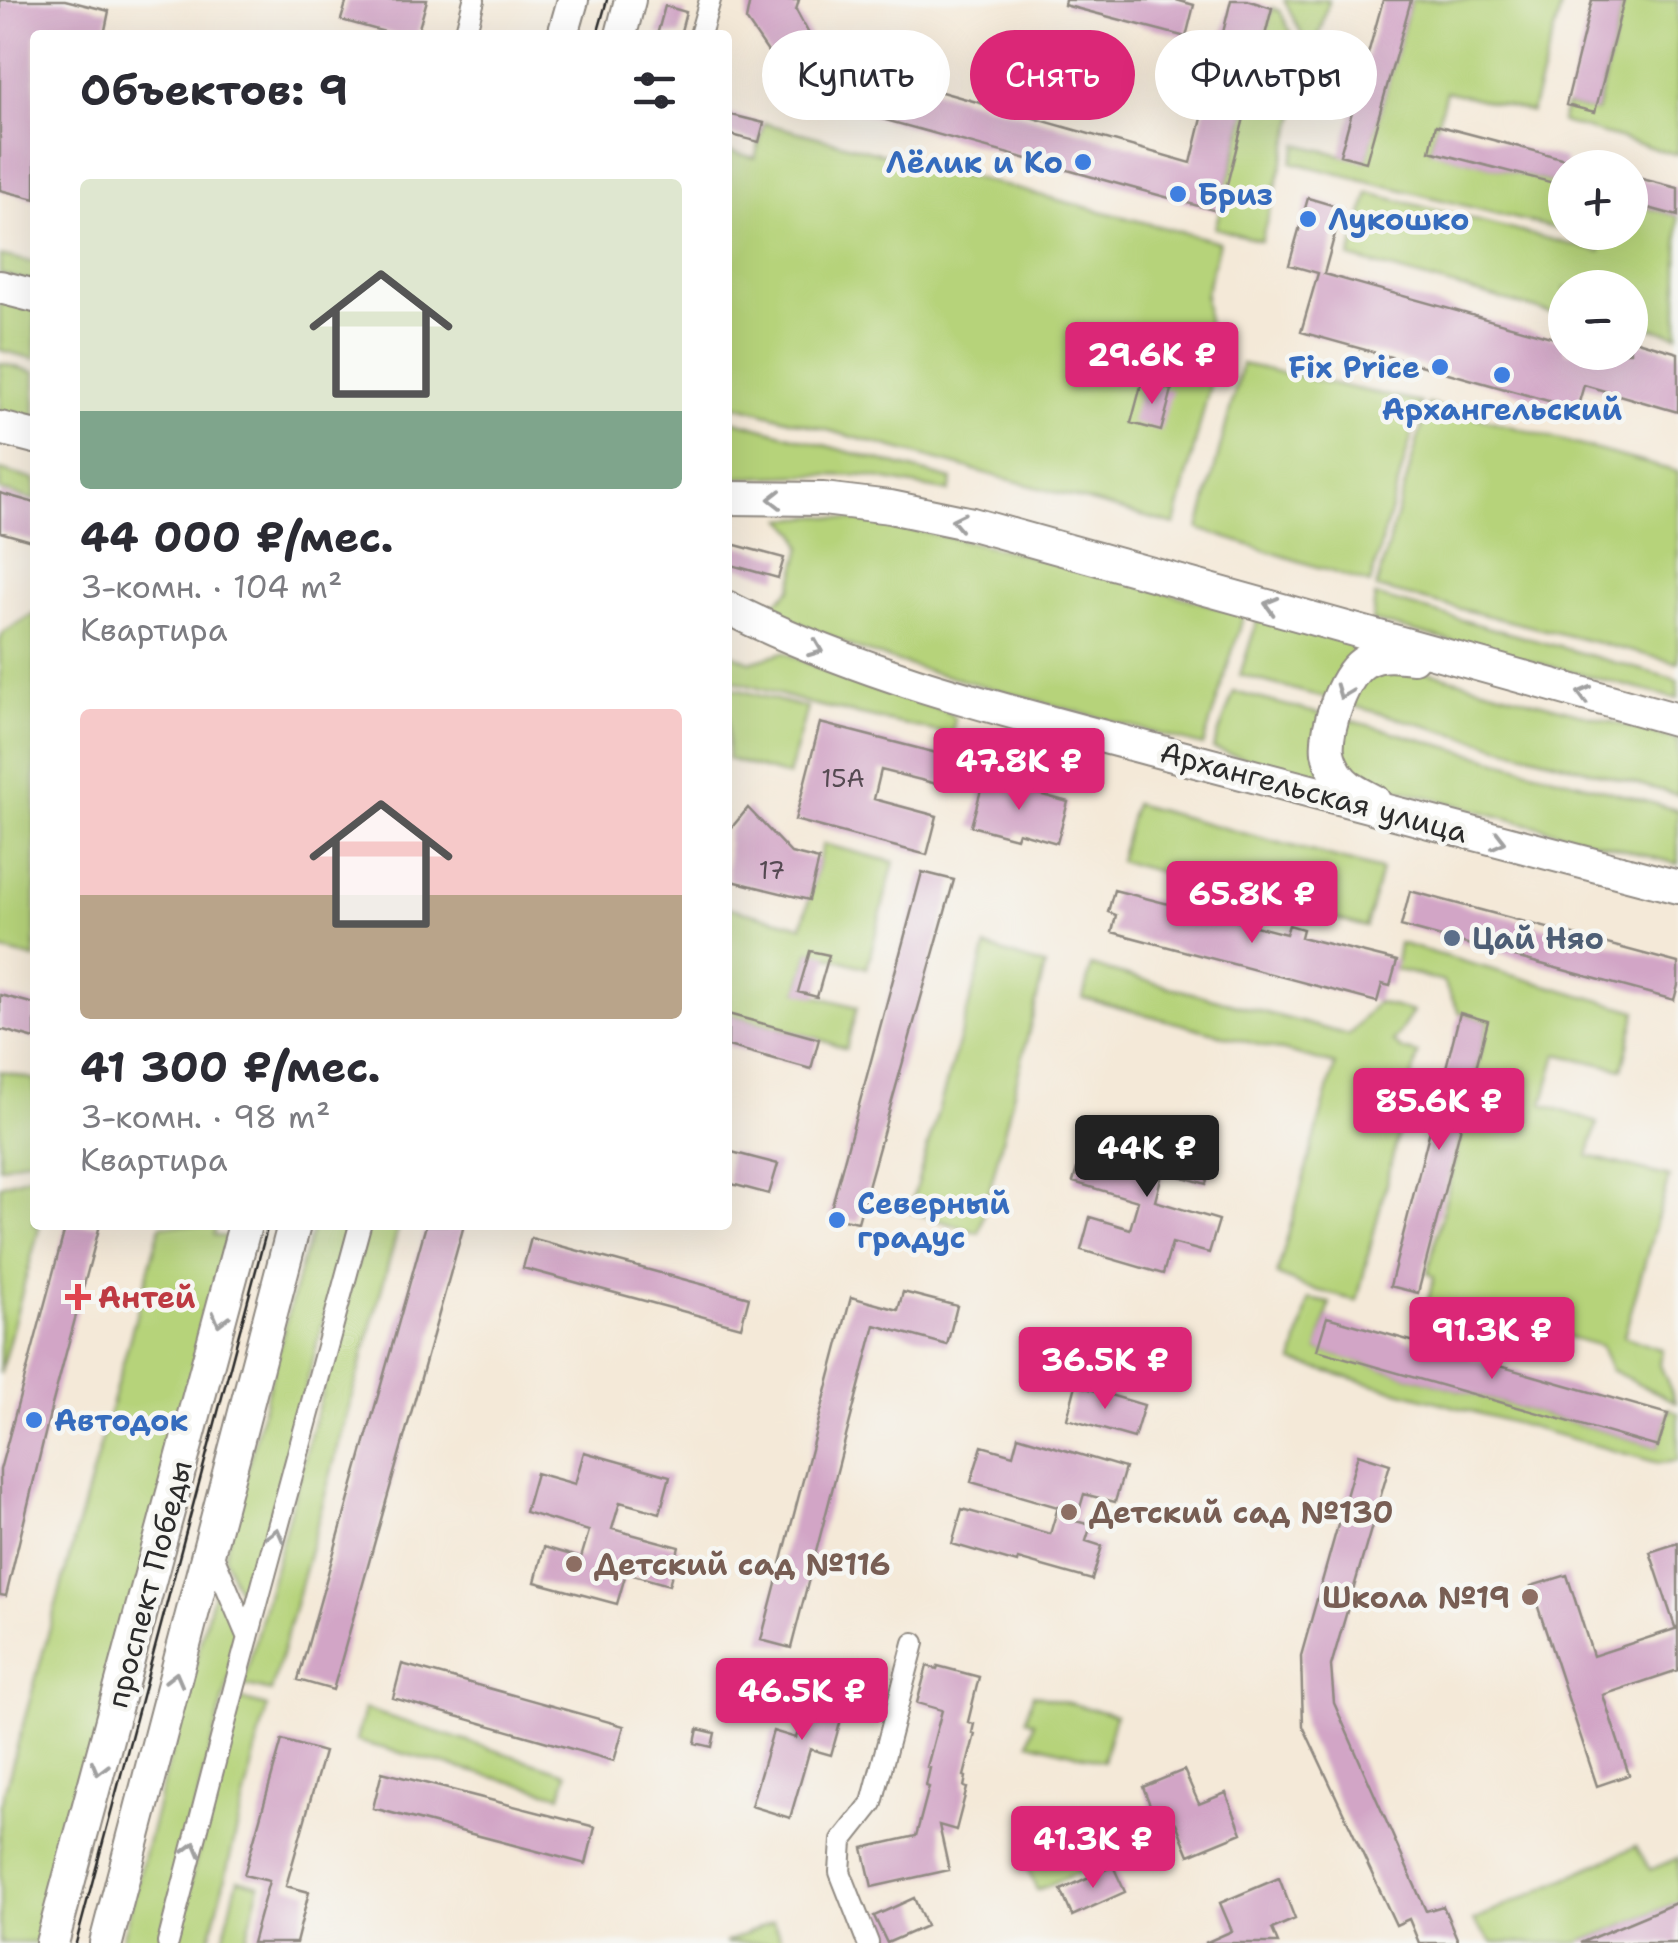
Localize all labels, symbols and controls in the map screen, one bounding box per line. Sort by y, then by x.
chip: Купить [762,30,950,120]
chip: Снять [970,30,1135,120]
chip: Фильтры [1155,30,1377,120]
text: Объектов: 9 [80,62,348,118]
icon: filters [627,63,682,118]
place label: Лёлик и Ко [886,142,1063,183]
map controls [1548,150,1648,370]
button: + [1548,150,1648,250]
marker: Лёлик и Ко [1072,151,1094,173]
place label: Бриз [1198,174,1273,215]
marker: Бриз [1167,183,1189,205]
place label: Лукошко [1328,199,1470,240]
marker: Лукошко [1297,208,1319,230]
icon: home [291,244,471,424]
button: − [1548,270,1648,370]
pin: 29.6K ₽ [1060,322,1244,407]
text: 29.6K ₽ [1087,333,1217,376]
place label: Fix Price [1289,347,1420,388]
marker: Fix Price [1429,356,1451,378]
marker: Архангельский [1491,364,1513,386]
place label: Архангельский [1382,389,1622,430]
one-way arrow [767,488,782,510]
text: 44 000 ₽/мес. [80,509,393,565]
one-way arrow [949,511,966,532]
text: 3-комн. · 104 m² [80,565,342,608]
one-way arrow [1264,596,1281,617]
text: Квартира [80,608,228,651]
one-way arrow [806,637,824,657]
one-way arrow [1335,682,1355,700]
one-way arrow [1576,685,1593,706]
pin: 47.8K ₽ [927,728,1111,813]
street label: Архангельская улица [1156,731,1473,853]
text: 47.8K ₽ [955,739,1083,782]
house number: 15А [821,761,865,795]
icon: home [291,774,471,954]
one-way arrow [1490,830,1507,851]
house number: 17 [759,853,785,887]
pin: 65.8K ₽ [1160,861,1344,946]
text: 65.8K ₽ [1188,872,1316,915]
place label: Цай Няо [1472,918,1604,959]
marker: Цай Няо [1441,927,1463,949]
text: 41 300 ₽/мес. [80,1039,381,1095]
pin: 85.6K ₽ [1347,1068,1531,1153]
text: 85.6K ₽ [1375,1079,1503,1122]
text: 3-комн. · 98 m² [80,1095,330,1138]
pin: 44K ₽ [1077,1115,1217,1200]
text: 44K ₽ [1097,1126,1197,1169]
text: Квартира [80,1138,228,1181]
place label: Северный градус [857,1183,1010,1258]
marker: Северный градус [826,1209,848,1231]
place label: Антей [98,1277,196,1318]
marker: Антей [67,1286,89,1308]
pin: 91.3K ₽ [1400,1297,1584,1382]
text: 91.3K ₽ [1431,1308,1553,1351]
one-way arrow [210,1310,231,1327]
pin: 36.5K ₽ [1013,1327,1197,1412]
text: 36.5K ₽ [1041,1338,1169,1381]
place label: Автодок [54,1400,189,1441]
marker: Автодок [23,1409,45,1431]
street label: проспект Победы [96,1456,202,1712]
place label: Детский сад №130 [1089,1492,1394,1533]
marker: Детский сад №130 [1058,1501,1080,1523]
one-way arrow [265,1526,286,1544]
place label: Детский сад №116 [594,1544,891,1585]
marker: Детский сад №116 [563,1553,585,1575]
place label: Школа №19 [1322,1577,1510,1618]
marker: Школа №19 [1519,1586,1541,1608]
pin: 46.5K ₽ [710,1658,894,1743]
text: 46.5K ₽ [738,1669,866,1712]
one-way arrow [164,1671,185,1689]
one-way arrow [90,1759,111,1776]
pin: 41.3K ₽ [1001,1806,1185,1891]
text: 41.3K ₽ [1033,1817,1153,1860]
one-way arrow [181,1841,202,1858]

